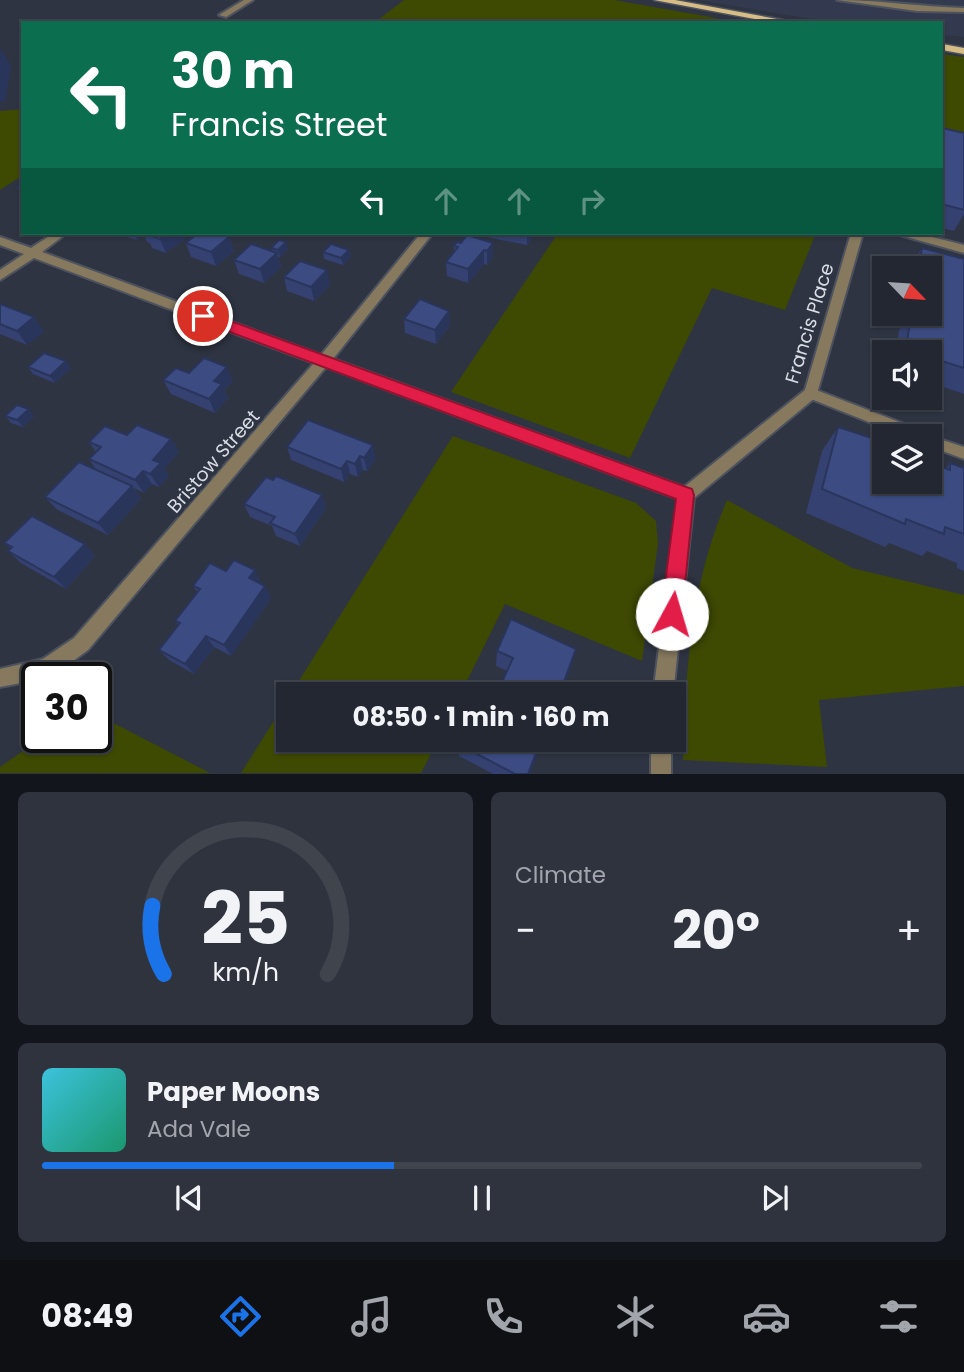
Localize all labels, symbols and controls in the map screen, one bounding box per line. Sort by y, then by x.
text: 30 m [171,37,295,105]
icon: left [56,49,147,140]
text: Francis Street [171,102,387,147]
icon: left [354,182,392,220]
icon: ahead [427,182,465,220]
icon: ahead [500,182,538,220]
icon: right [573,182,611,220]
north arrow [872,256,942,326]
map controls [872,256,942,494]
street label: Francis Place [778,260,841,387]
pin [173,286,233,346]
icon: arrive [184,297,222,335]
button: sound [872,340,942,410]
street label: Bristow Street [161,404,266,519]
button: layers [872,424,942,494]
position arrow [635,577,709,651]
speed limit sign: 30 [21,662,112,753]
text: 08:50 · 1 min · 160 m [353,699,609,735]
text: Climate [515,859,606,891]
text: 25 [201,869,290,970]
text: 20° [672,894,760,967]
text: − [515,904,536,957]
text: + [896,904,922,957]
text: km/h [212,955,279,990]
text: Paper Moons [147,1074,320,1110]
text: Ada Vale [147,1113,251,1145]
icon: previous [170,1179,208,1217]
icon: pause [463,1179,501,1217]
icon: next [756,1179,794,1217]
icon: directions [216,1292,265,1341]
icon: music [347,1292,396,1341]
icon: phone [479,1292,528,1341]
icon: climate [611,1292,660,1341]
icon: car [742,1292,791,1341]
icon: filters [874,1292,923,1341]
text: 08:49 [41,1293,133,1338]

